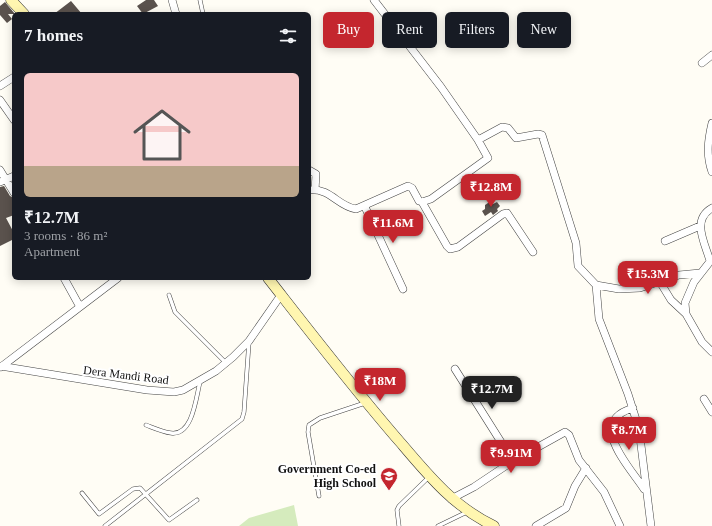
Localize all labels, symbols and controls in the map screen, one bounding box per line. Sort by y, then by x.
chip: Buy [323,12,374,48]
chip: Rent [382,12,437,48]
chip: Filters [445,12,509,48]
chip: New [517,12,571,48]
icon: filters [277,25,299,47]
text: 7 homes [24,26,83,45]
icon: home [126,99,198,171]
pin: ₹12.8M [458,174,524,208]
text: ₹12.8M [470,179,512,194]
text: ₹12.7M [24,208,80,227]
pin: ₹11.6M [360,210,426,244]
text: ₹11.6M [372,215,414,230]
text: 3 rooms · 86 m² [24,228,107,243]
text: Apartment [24,244,80,259]
pin: ₹15.3M [615,261,681,295]
text: ₹15.3M [627,266,669,281]
street label: Dera Mandi Road [82,363,170,387]
pin: ₹18M [356,368,404,402]
text: ₹18M [364,373,396,388]
pin: ₹12.7M [459,376,525,410]
text: ₹12.7M [471,381,513,396]
pin: ₹8.7M [601,417,657,451]
text: ₹8.7M [611,422,647,437]
pin: ₹9.91M [478,440,544,474]
text: ₹9.91M [490,445,532,460]
place label: Government Co-ed High School [278,462,377,490]
school or university icon: Government Co-ed High School [379,466,399,491]

